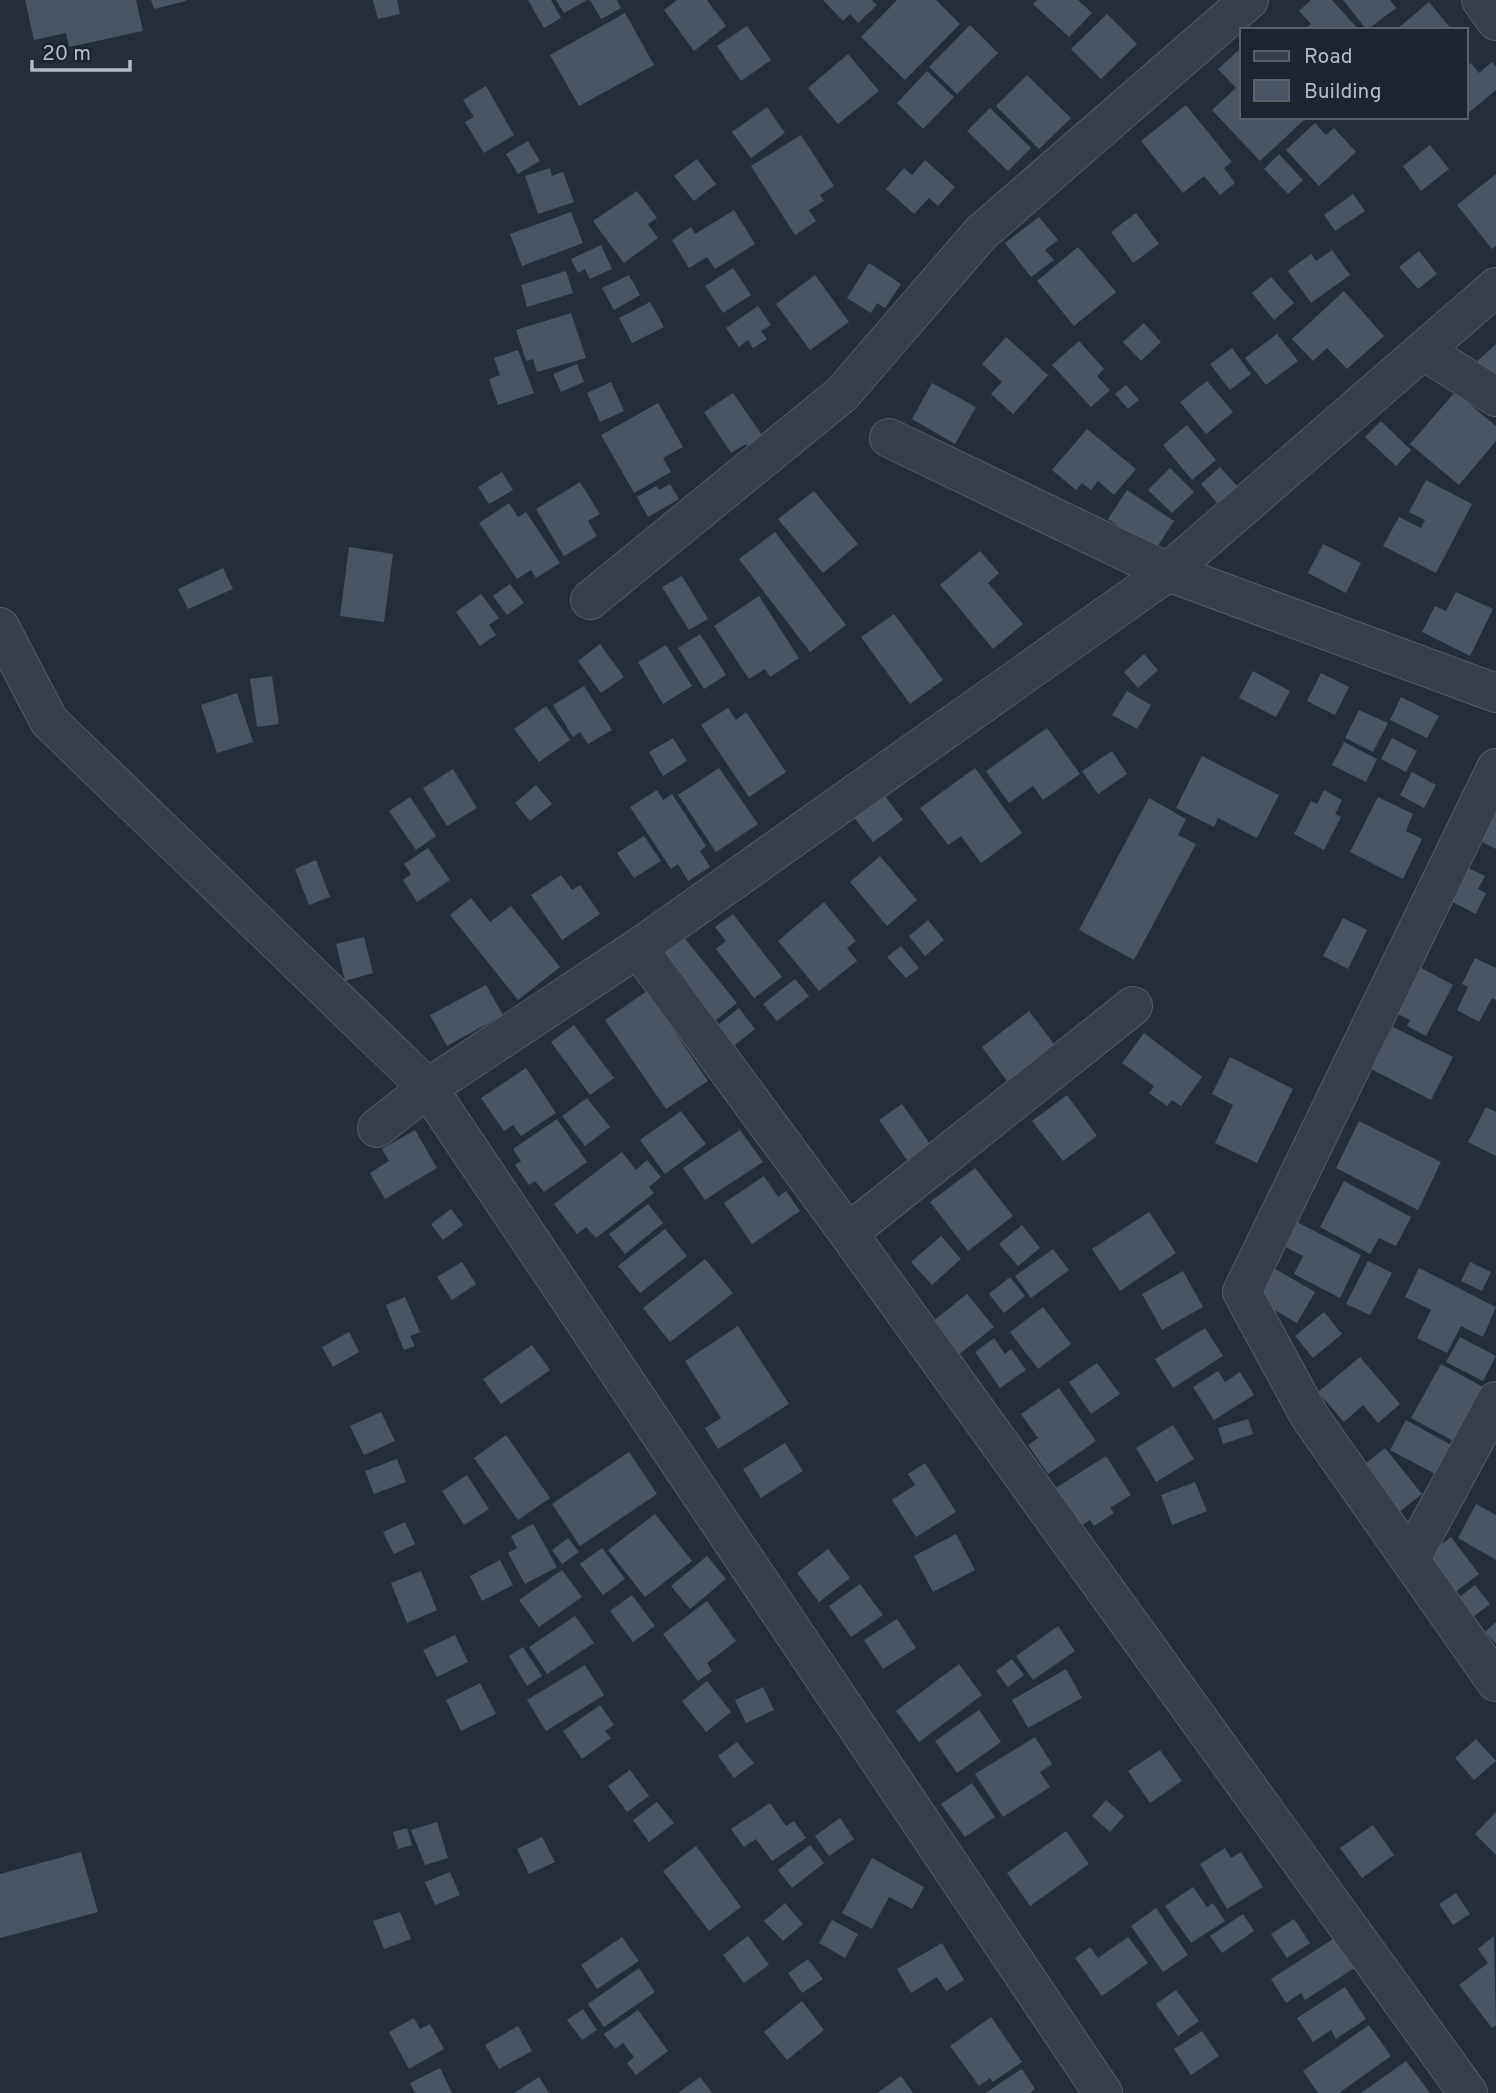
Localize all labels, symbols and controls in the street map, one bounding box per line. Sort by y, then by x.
scale bar [32,28,130,72]
legend [1240,28,1468,119]
text: 20 m [42,41,91,68]
text: Road [1304,44,1353,71]
text: Building [1304,79,1382,106]

